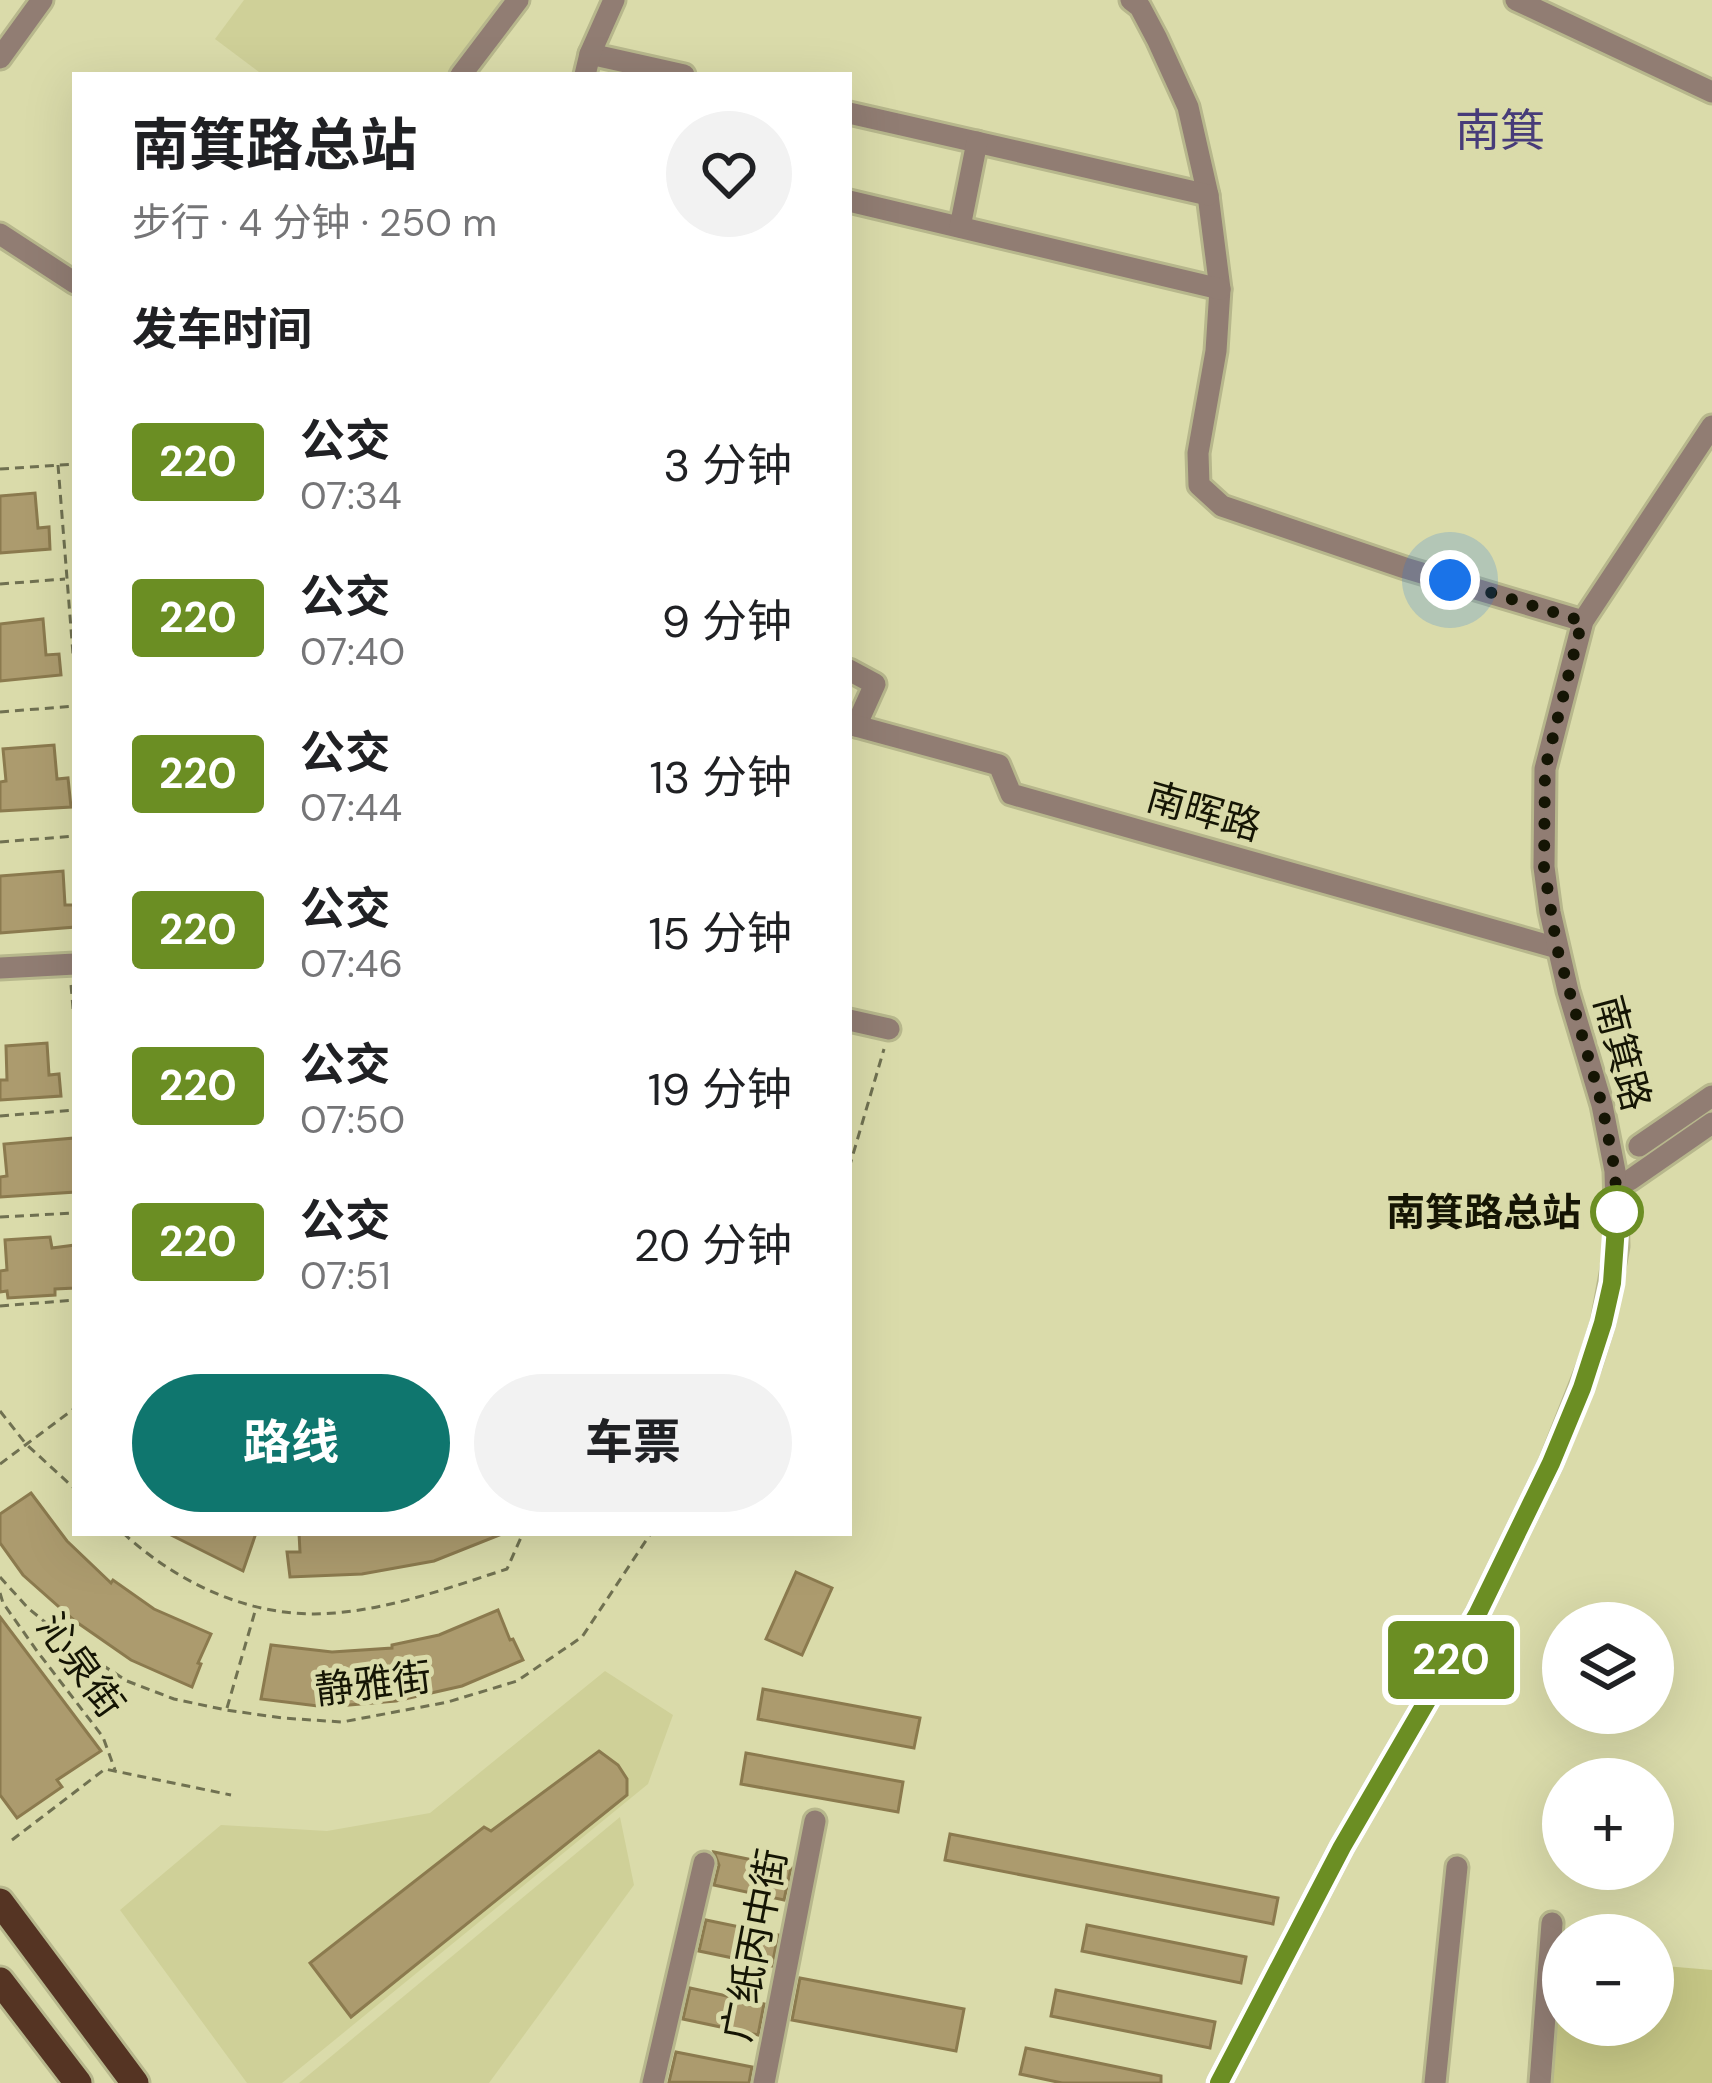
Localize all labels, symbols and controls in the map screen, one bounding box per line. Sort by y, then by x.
district label: 南箕 [1455,101,1545,160]
text: 南箕路总站 [132,108,417,183]
button: heart [666,111,792,237]
text: 步行 · 4 分钟 · 250 m [132,197,497,248]
text: 发车时间 [132,300,312,359]
text: 公交 [300,411,390,470]
text: 220 [159,434,237,489]
text: 3 分钟 [663,436,792,495]
text: 07:34 [300,470,402,521]
your location [1420,550,1480,610]
text: 公交 [300,567,390,626]
text: 220 [159,590,237,645]
text: 9 分钟 [662,592,792,651]
text: 07:40 [300,626,405,677]
text: 公交 [300,723,390,782]
text: 220 [159,746,237,801]
text: 13 分钟 [649,748,792,807]
street label: 南晖路 [1141,771,1267,852]
text: 07:44 [300,782,402,833]
text: 公交 [300,879,390,938]
text: 220 [159,902,237,957]
text: 15 分钟 [649,904,792,963]
text: 07:46 [300,938,403,989]
street label: 南箕路 [1583,990,1662,1116]
text: 公交 [300,1035,390,1094]
text: 220 [159,1058,237,1113]
text: 19 分钟 [648,1060,792,1119]
text: 07:50 [300,1094,405,1145]
place label: 南箕路总站 [1386,1187,1581,1238]
marker: 南箕路总站 [1592,1187,1642,1237]
text: 公交 [300,1191,390,1250]
text: 220 [159,1214,237,1269]
text: 20 分钟 [634,1216,792,1275]
text: 07:51 [300,1250,391,1301]
button: 路线 [132,1374,450,1512]
button: 车票 [474,1374,792,1512]
map controls [1542,1602,1674,2046]
button: layers [1542,1602,1674,1734]
street label: 沁泉街 [26,1603,136,1728]
line badge: 220 [1382,1621,1520,1699]
text: 220 [1412,1632,1490,1687]
street label: 静雅街 [312,1651,434,1716]
button: + [1542,1758,1674,1890]
street label: 广纸丙中街 [711,1845,798,2046]
button: − [1542,1914,1674,2046]

